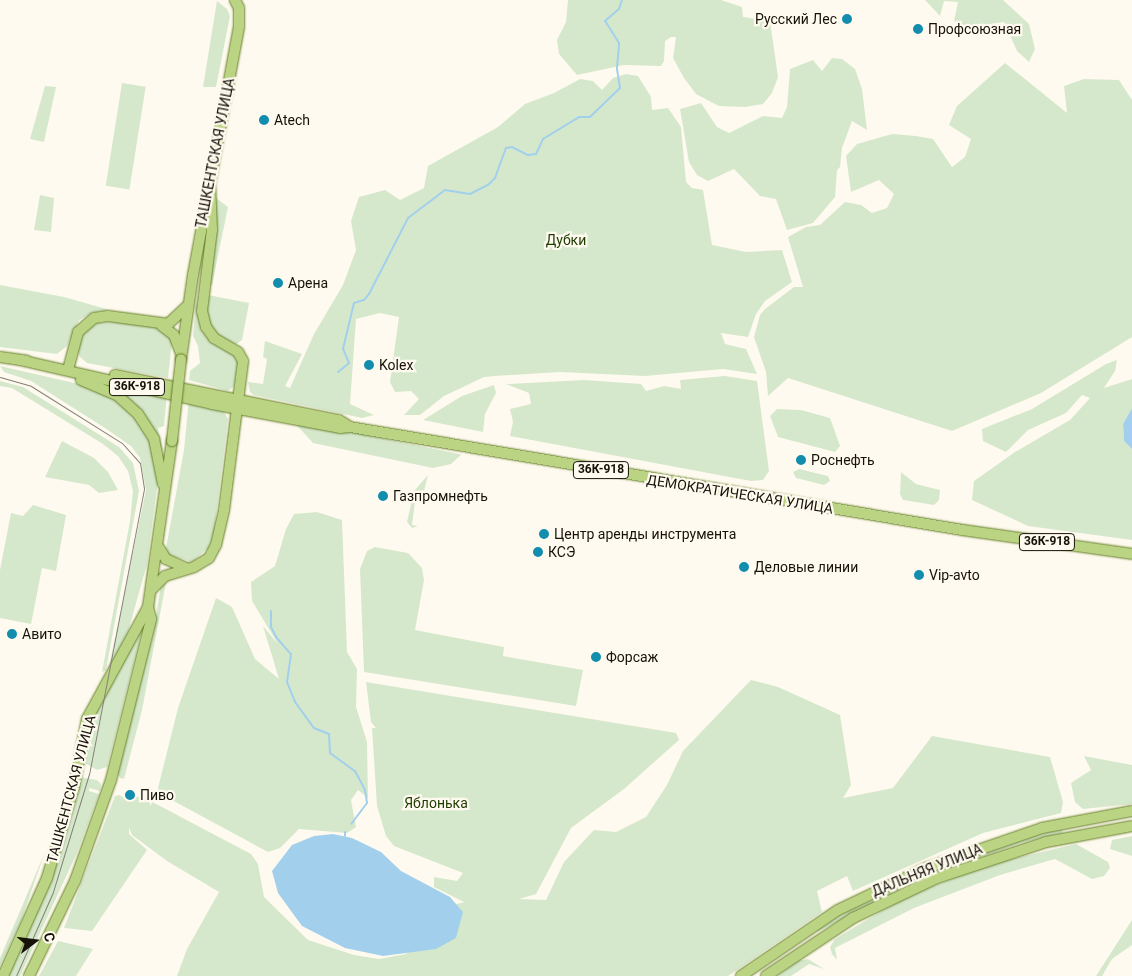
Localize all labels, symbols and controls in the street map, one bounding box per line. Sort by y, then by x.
place label: Русский Лес [755,11,837,27]
marker: Русский Лес [841,13,853,25]
place label: Профсоюзная [928,21,1021,37]
marker: Профсоюзная [912,23,924,35]
street label: ТАШКЕНТСКАЯ УЛИЦА [192,77,238,229]
place label: Atech [274,112,310,128]
marker: Atech [258,114,270,126]
park label: Дубки [546,232,586,248]
place label: Арена [288,275,328,291]
marker: Арена [272,277,284,289]
place label: Kolex [379,357,413,373]
marker: Kolex [363,359,375,371]
road number: 36К-918 [108,378,166,397]
place label: Роснефть [811,452,874,468]
marker: Роснефть [795,454,807,466]
road number: 36К-918 [572,460,630,480]
street label: ДЕМОКРАТИЧЕСКАЯ УЛИЦА [646,471,834,517]
place label: Газпромнефть [393,488,488,504]
marker: Газпромнефть [377,490,389,502]
place label: Центр аренды инструмента [554,526,736,542]
marker: Центр аренды инструмента [538,528,550,540]
road number: 36К-918 [1018,532,1076,552]
place label: КСЭ [548,544,575,560]
marker: КСЭ [532,546,544,558]
place label: Деловые линии [754,559,858,575]
marker: Деловые линии [738,561,750,573]
place label: Vip-avto [929,567,980,583]
marker: Vip-avto [913,569,925,581]
place label: Авито [22,626,62,642]
marker: Авито [6,628,18,640]
place label: Форсаж [606,649,658,665]
marker: Форсаж [590,651,602,663]
street label: ТАШКЕНТСКАЯ УЛИЦА [43,713,99,865]
place label: Пиво [140,787,174,803]
marker: Пиво [124,789,136,801]
park label: Яблонька [404,795,468,811]
street label: ДАЛЬНЯЯ УЛИЦА [869,840,985,900]
north arrow [10,916,60,966]
text: С [41,931,58,944]

